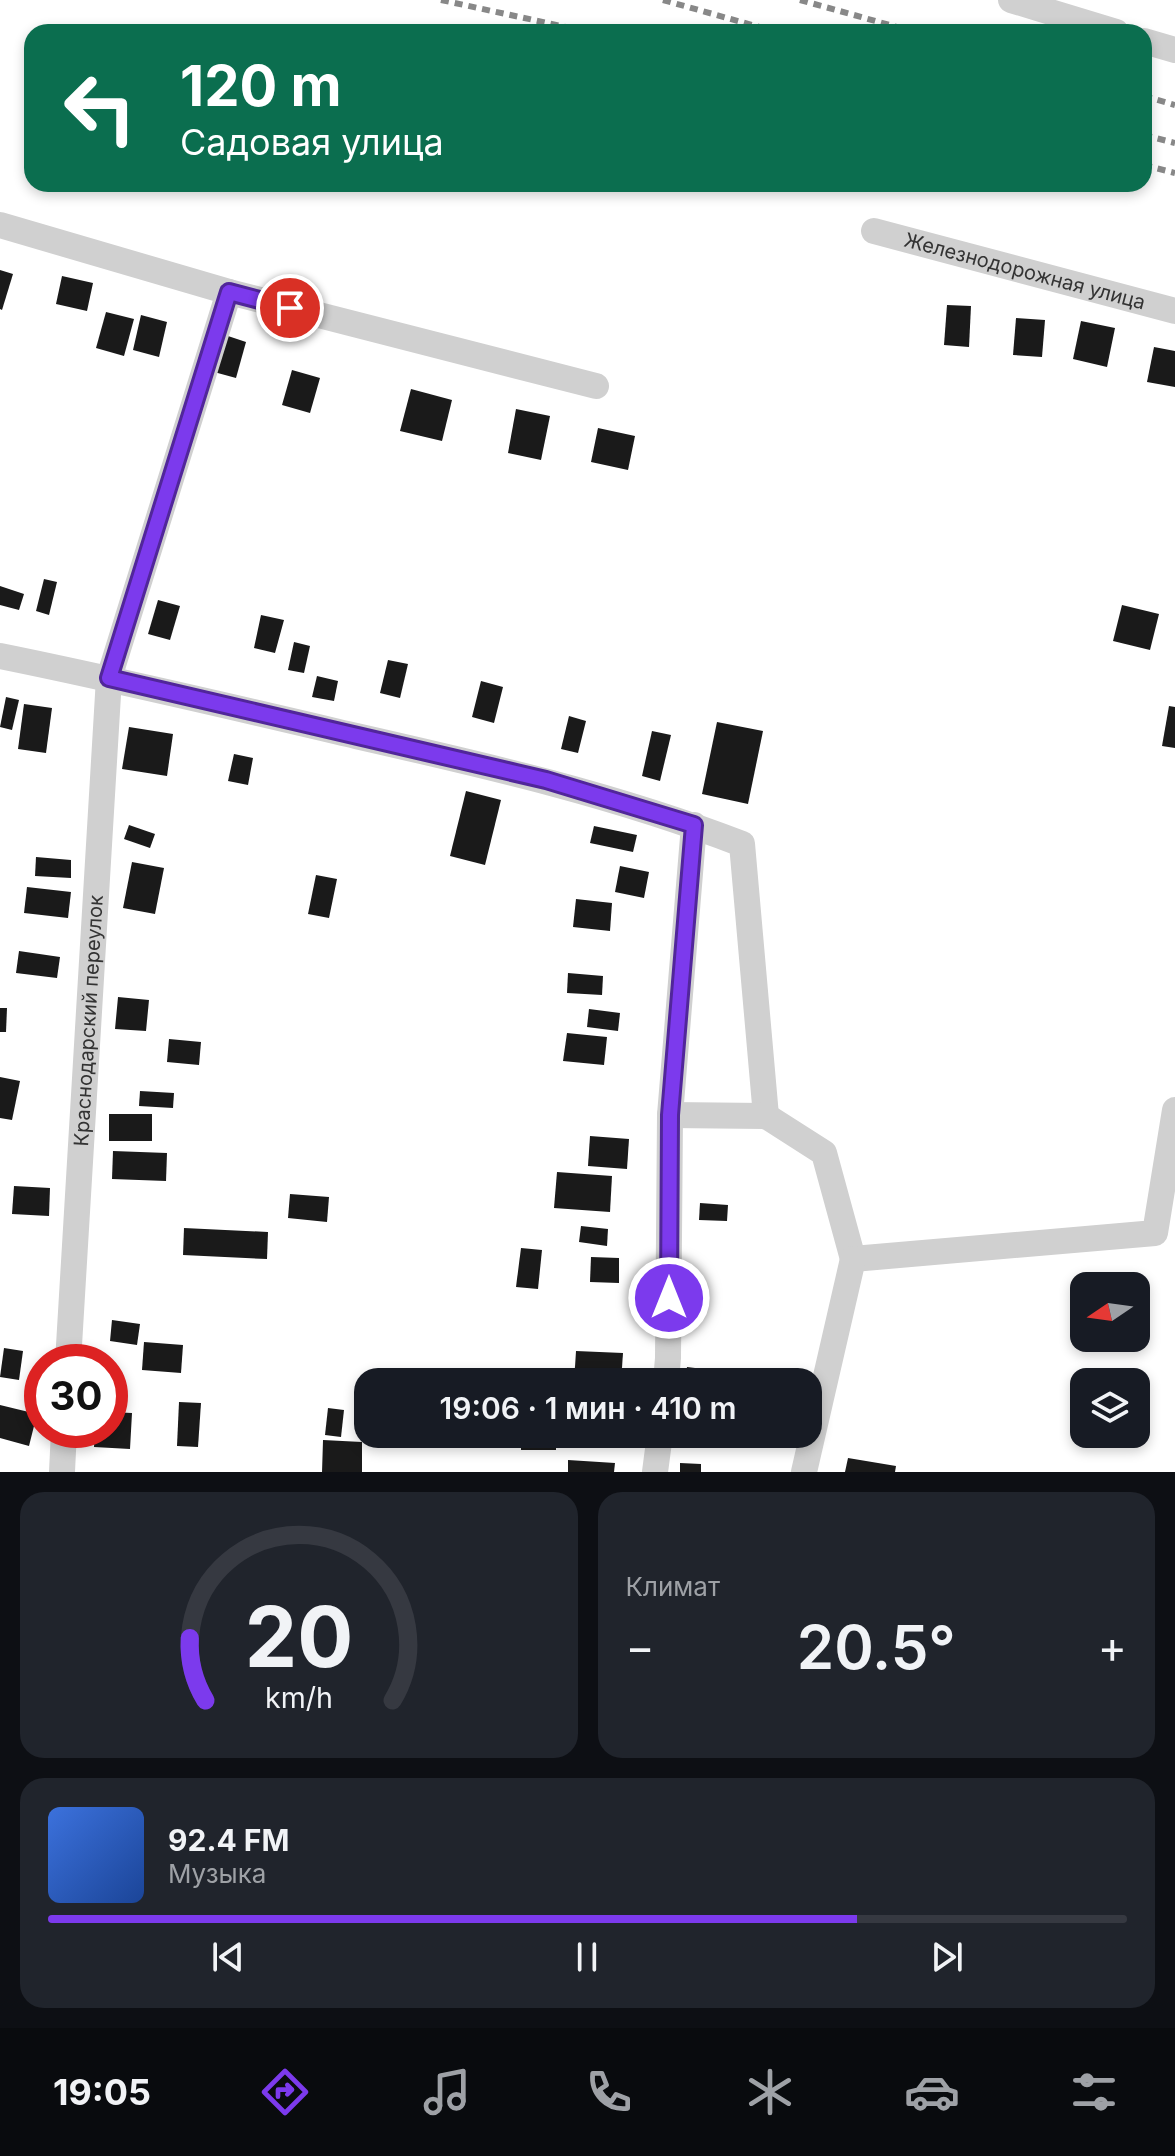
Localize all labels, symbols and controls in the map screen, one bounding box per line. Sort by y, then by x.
text: 120 m [180,52,342,120]
icon: left [48,56,152,160]
text: Садовая улица [180,120,444,164]
street label: Железнодорожная улица [902,228,1148,315]
pin [256,274,324,342]
icon: arrive [268,286,312,330]
street label: Краснодарский переулок [69,894,108,1147]
position arrow [627,1256,711,1340]
north arrow [1070,1272,1150,1352]
map controls [1070,1272,1150,1448]
speed limit sign: 30 [24,1344,128,1448]
button: layers [1070,1368,1150,1448]
text: 19:06 · 1 мин · 410 m [440,1390,736,1426]
text: Климат [626,1571,720,1602]
text: 20 [245,1586,353,1687]
text: 20.5° [797,1611,956,1683]
text: − [626,1620,655,1674]
text: + [1098,1620,1127,1674]
text: km/h [265,1680,333,1715]
text: 92.4 FM [168,1822,289,1858]
text: Музыка [168,1858,266,1889]
icon: previous [206,1935,250,1979]
icon: pause [565,1935,609,1979]
icon: next [925,1935,969,1979]
icon: directions [257,2064,313,2120]
icon: music [419,2064,475,2120]
icon: phone [581,2064,637,2120]
icon: climate [742,2064,798,2120]
icon: car [904,2064,960,2120]
icon: filters [1066,2064,1122,2120]
text: 19:05 [53,2070,151,2114]

